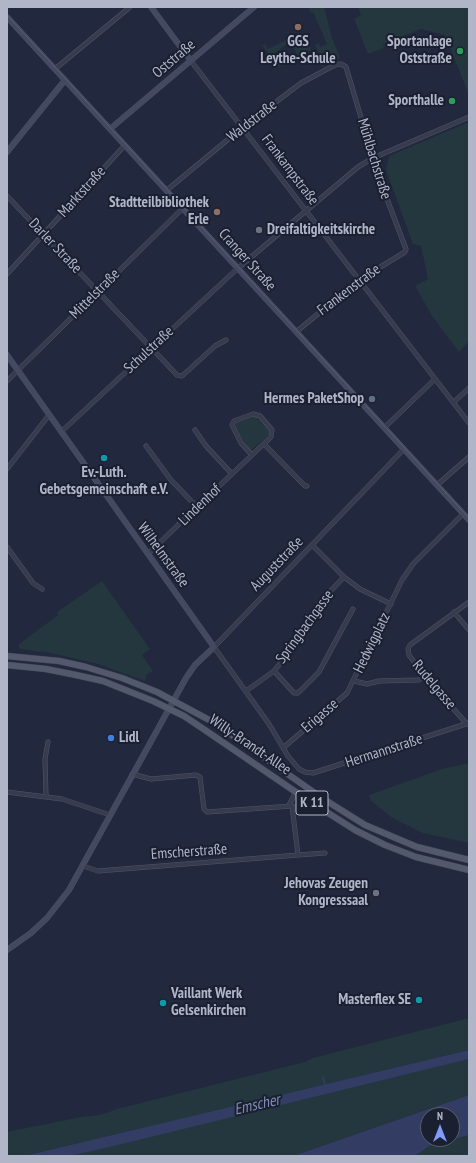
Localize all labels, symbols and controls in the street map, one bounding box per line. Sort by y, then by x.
marker: GGS Leythe-Schule [293,22,303,32]
place label: GGS Leythe-Schule [260,33,336,68]
place label: Sportanlage Oststraße [387,33,452,68]
street label: Oststraße [149,36,199,82]
marker: Sportanlage Oststraße [455,46,465,56]
place label: Sporthalle [388,92,444,110]
street label: Waldstraße [223,96,281,146]
marker: Sporthalle [447,96,457,106]
street label: Mühlbachstraße [353,116,395,202]
street label: Frankampstraße [258,131,322,209]
street label: Marktstraße [54,163,110,221]
place label: Stadtteilbibliothek Erle [109,194,209,229]
marker: Stadtteilbibliothek Erle [212,207,222,217]
street label: Darler Straße [25,215,85,277]
place label: Dreifaltigkeitskirche [267,221,375,239]
street label: Cranger Straße [214,225,280,295]
marker: Dreifaltigkeitskirche [254,225,264,235]
street label: Frankenstraße [314,260,384,320]
street label: Mittelstraße [66,265,124,323]
street label: Schulstraße [120,323,178,377]
place label: Hermes PaketShop [264,390,364,408]
marker: Hermes PaketShop [367,394,377,404]
marker: Ev.-Luth. Gebetsgemeinschaft e.V. [99,453,109,463]
place label: Ev.-Luth. Gebetsgemeinschaft e.V. [39,464,169,499]
street label: Lindenhof [175,480,225,530]
street label: Wilhelmstraße [133,519,193,591]
street label: Auguststraße [247,533,307,595]
street label: Springbachgasse [272,587,338,667]
street label: Hedwigplatz [350,610,394,676]
street label: Rudelgasse [408,657,460,713]
street label: Erigasse [298,695,342,737]
street label: Willy-Brandt-Allee [206,711,294,779]
place label: Lidl [119,729,139,747]
street label: Hermannstraße [343,730,425,772]
marker: Lidl [106,733,116,743]
road number: K 11 [296,791,328,815]
street label: Emscherstraße [150,840,228,864]
place label: Jehovas Zeugen Kongresssaal [284,875,368,910]
marker: Jehovas Zeugen Kongresssaal [371,888,381,898]
place label: Vaillant Werk Gelsenkirchen [171,985,246,1020]
place label: Masterflex SE [338,991,411,1009]
marker: Masterflex SE [414,995,424,1005]
marker: Vaillant Werk Gelsenkirchen [158,998,168,1008]
water label: Emscher [232,1090,282,1120]
north arrow [420,1107,460,1147]
text: N [437,1109,443,1123]

